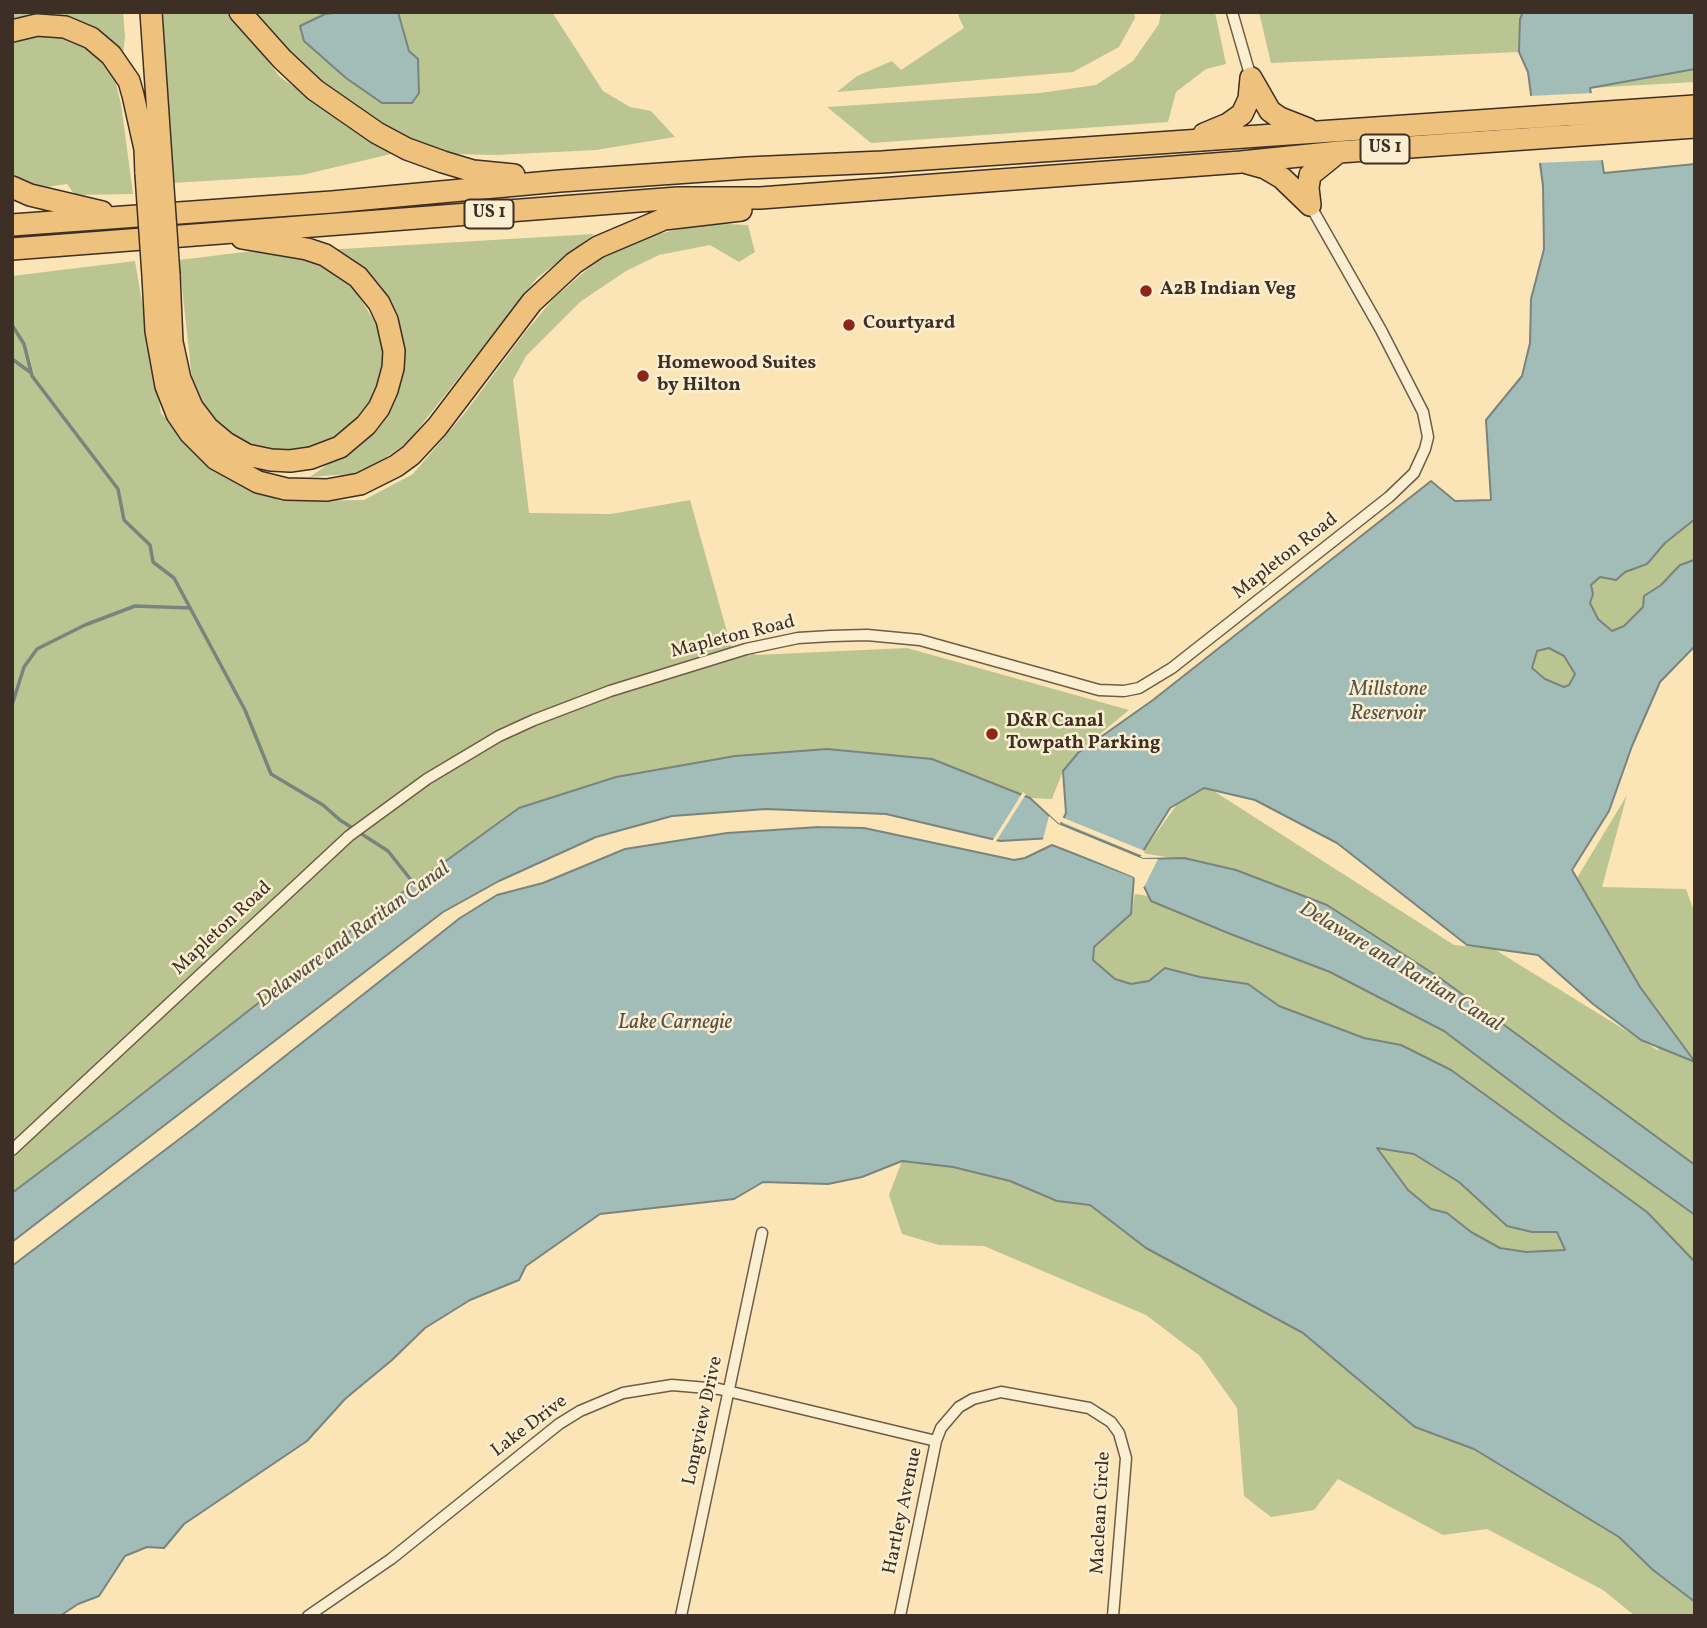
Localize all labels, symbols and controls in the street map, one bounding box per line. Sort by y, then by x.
road number: US 1 [1360,134,1410,164]
road number: US 1 [464,200,514,229]
place label: A2B Indian Veg [1160,280,1296,302]
marker: A2B Indian Veg [1138,283,1154,299]
place label: Courtyard [863,314,955,336]
marker: Courtyard [841,317,857,333]
place label: Homewood Suites by Hilton [657,354,816,398]
marker: Homewood Suites by Hilton [635,368,651,384]
street label: Mapleton Road [1229,509,1343,605]
street label: Mapleton Road [669,612,797,664]
water label: Millstone Reservoir [1349,678,1427,728]
place label: D&R Canal Towpath Parking [1006,712,1161,756]
marker: D&R Canal Towpath Parking [984,726,1000,742]
water label: Delaware and Raritan Canal [252,857,456,1015]
street label: Mapleton Road [169,877,277,981]
water label: Delaware and Raritan Canal [1294,897,1506,1039]
water label: Lake Carnegie [618,1011,732,1037]
street label: Longview Drive [679,1354,729,1488]
street label: Lake Drive [487,1391,573,1463]
street label: Hartley Avenue [879,1445,929,1577]
street label: Maclean Circle [1087,1451,1117,1575]

